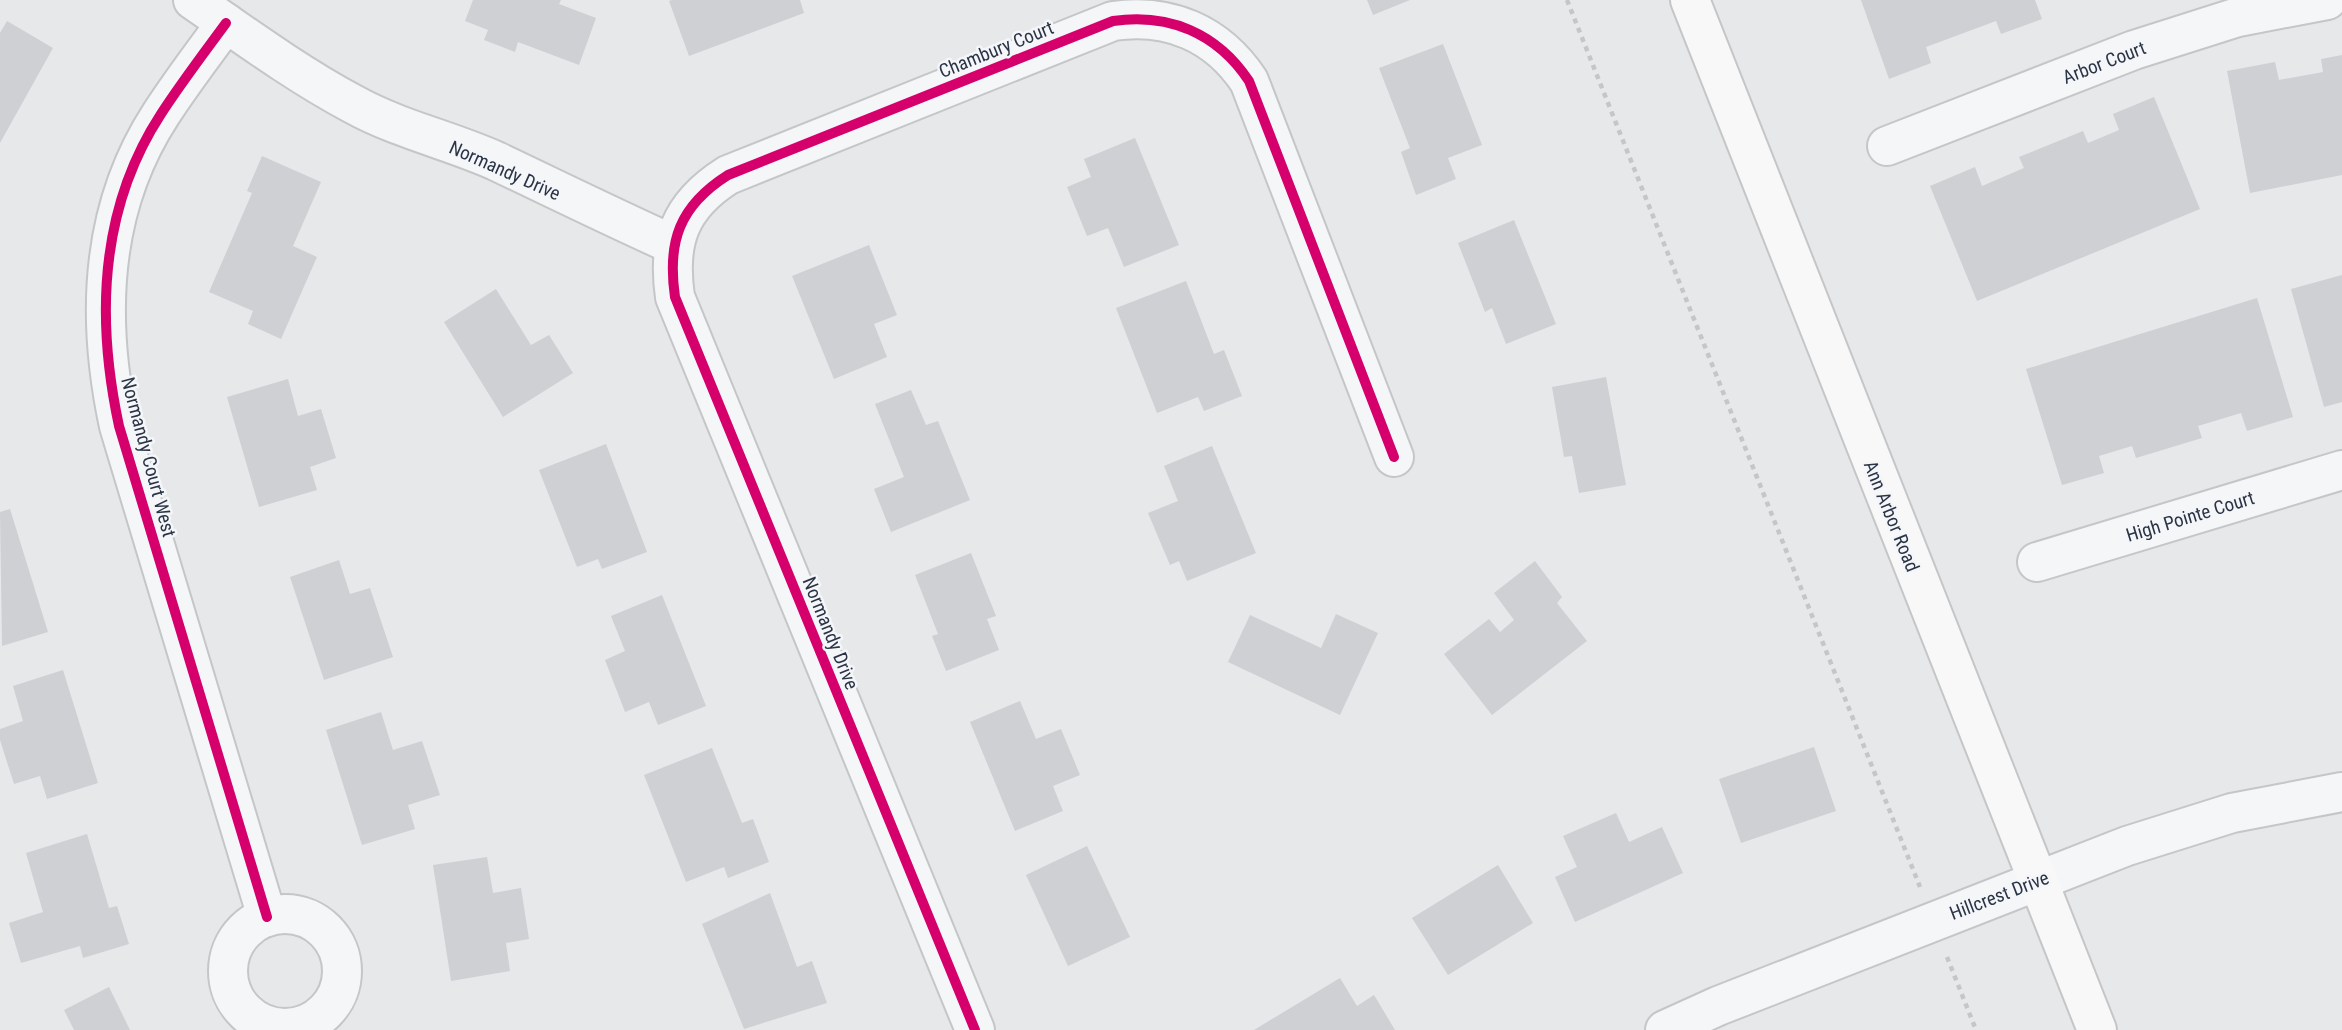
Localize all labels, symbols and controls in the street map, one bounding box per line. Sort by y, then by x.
street label: Chambury Court [936,16,1057,83]
street label: Arbor Court [2059,36,2149,89]
street label: Normandy Drive [446,136,564,205]
street label: Normandy Court West [116,375,181,540]
street label: Ann Arbor Road [1859,457,1924,575]
street label: High Pointe Court [2123,486,2257,547]
street label: Normandy Drive [798,574,864,693]
street label: Hillcrest Drive [1946,866,2052,925]

